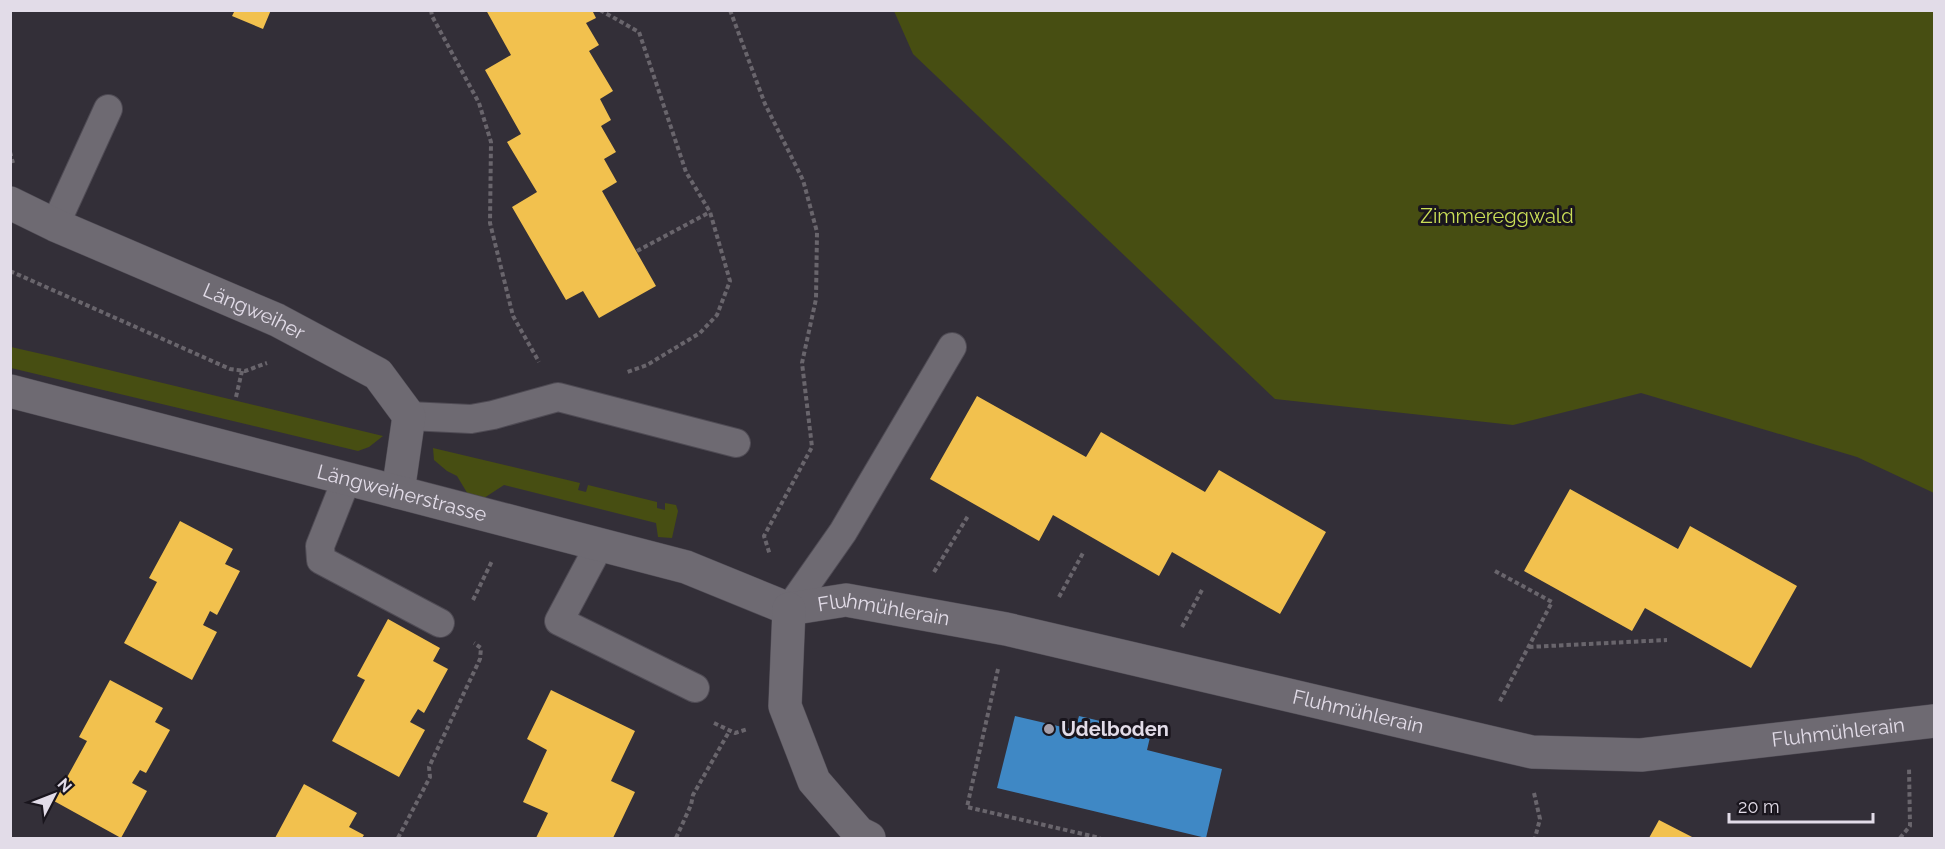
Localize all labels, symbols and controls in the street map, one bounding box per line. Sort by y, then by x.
park label: Zimmereggwald [1420,204,1574,228]
street label: Längweiher [200,278,309,345]
street label: Längweiherstrasse [314,459,490,527]
street label: Fluhmühlerain [816,588,952,631]
street label: Fluhmühlerain [1290,684,1426,738]
street label: Fluhmühlerain [1770,712,1906,752]
place label: Udelboden [1061,717,1169,741]
marker: Udelboden [1042,722,1056,736]
north arrow [24,765,84,825]
text: N [54,774,76,796]
scale bar [1729,786,1873,824]
text: 20 m [1738,796,1780,817]

